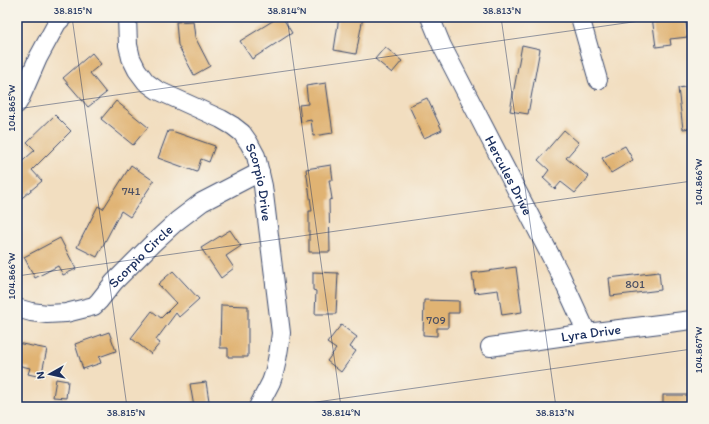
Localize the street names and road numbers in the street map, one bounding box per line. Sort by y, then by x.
street label: Hercules Drive [481,133,537,218]
street label: Scorpio Drive [242,140,276,222]
street label: Scorpio Circle [105,221,176,291]
street label: Lyra Drive [560,320,622,345]

